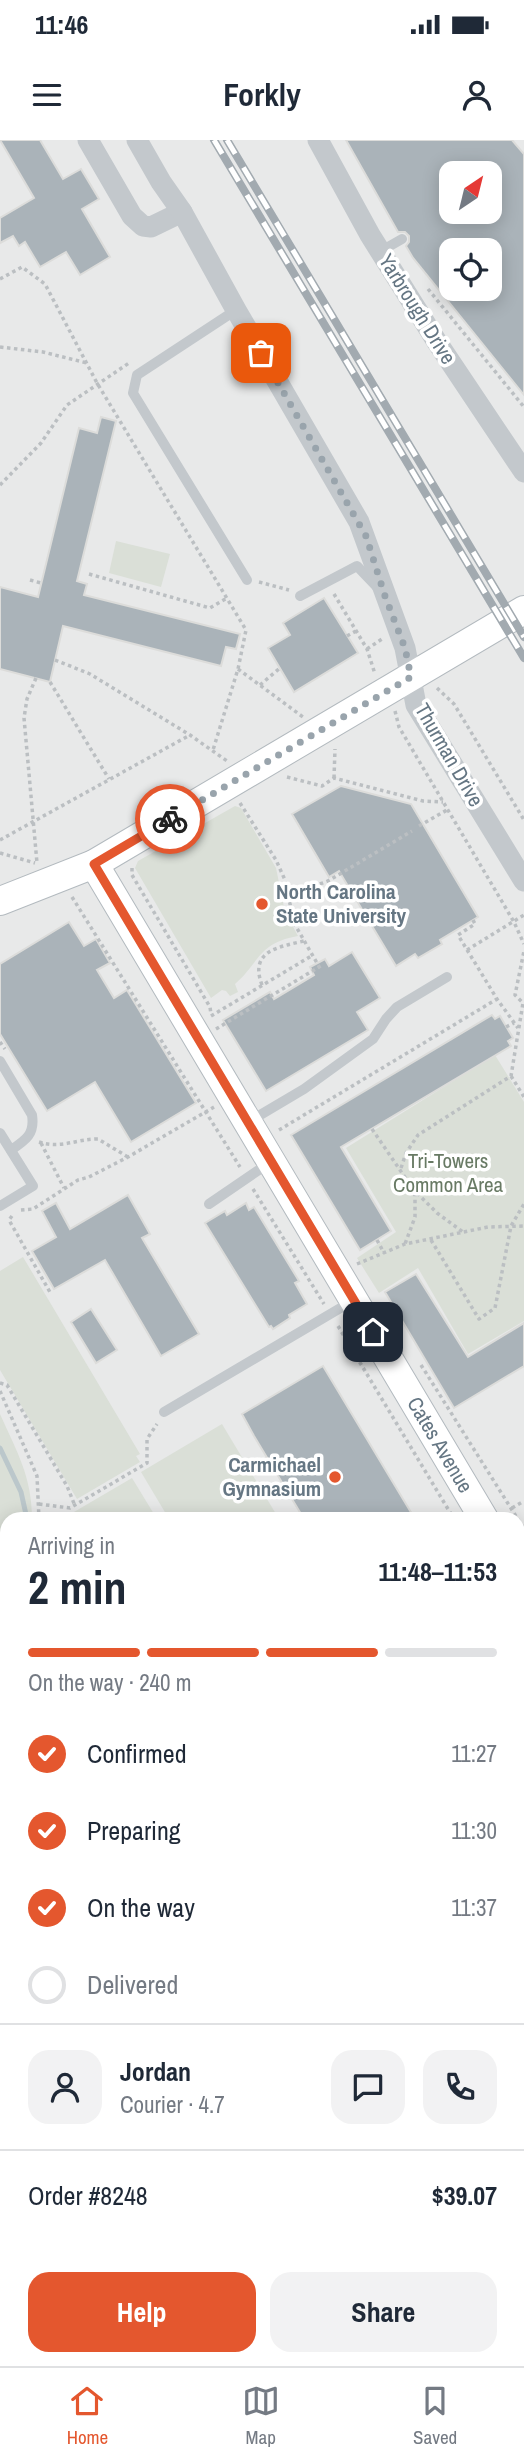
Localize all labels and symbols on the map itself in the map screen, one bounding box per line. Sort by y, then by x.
north arrow [439,161,502,224]
street label: Yarbrough Drive [372,248,463,369]
pin [231,323,291,383]
street label: Thurman Drive [408,698,491,812]
courier [135,784,205,854]
place label: North Carolina State University [276,877,407,930]
marker: North Carolina State University [254,896,270,912]
park label: Tri-Towers Common Area [393,1146,503,1199]
pin [343,1302,403,1362]
street label: Cates Avenue [400,1391,480,1498]
place label: Carmichael Gymnasium [222,1450,321,1503]
marker: Carmichael Gymnasium [327,1469,343,1485]

